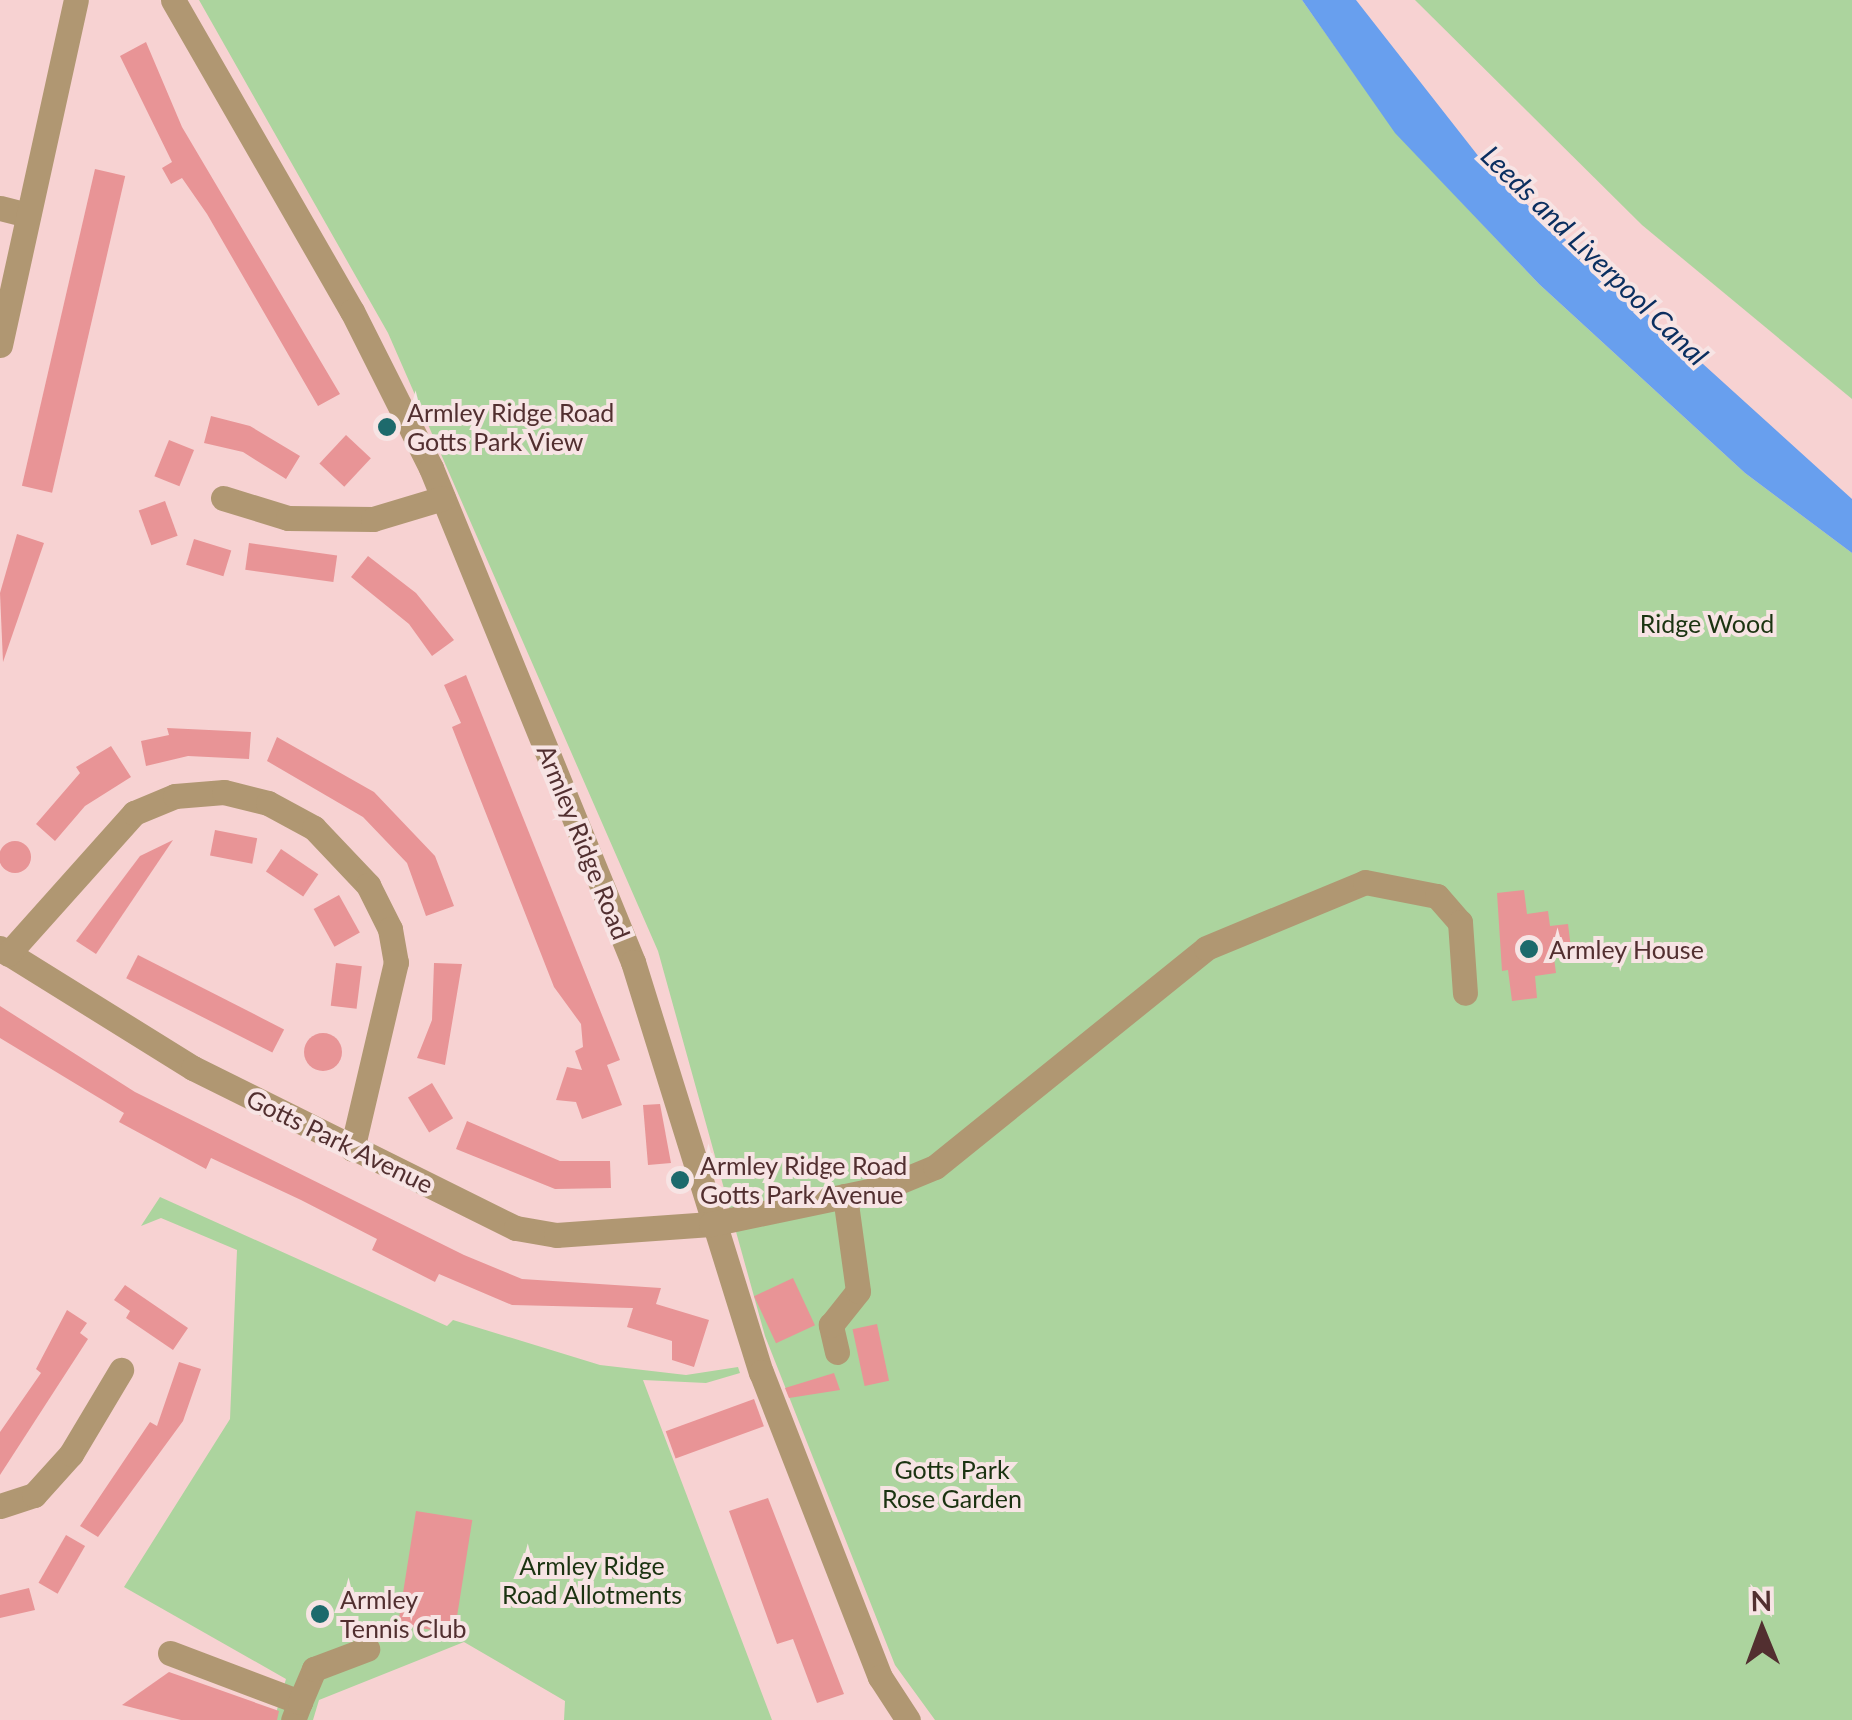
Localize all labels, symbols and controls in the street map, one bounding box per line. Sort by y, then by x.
water label: Leeds and Liverpool Canal [1475,138,1715,372]
place label: Armley Ridge Road Gotts Park View [407,398,615,457]
marker: Armley Ridge Road Gotts Park View [376,416,398,438]
park label: Ridge Wood [1640,608,1774,638]
street label: Armley Ridge Road [531,740,637,944]
place label: Armley House [1549,934,1704,964]
marker: Armley House [1518,938,1540,960]
street label: Gotts Park Avenue [242,1083,438,1199]
place label: Armley Ridge Road Gotts Park Avenue [700,1151,908,1210]
marker: Armley Ridge Road Gotts Park Avenue [669,1169,691,1191]
park label: Gotts Park Rose Garden [882,1455,1022,1514]
park label: Armley Ridge Road Allotments [502,1551,682,1610]
north arrow [1712,1580,1812,1680]
text: N [1750,1583,1773,1617]
place label: Armley Tennis Club [340,1585,467,1644]
marker: Armley Tennis Club [309,1603,331,1625]

